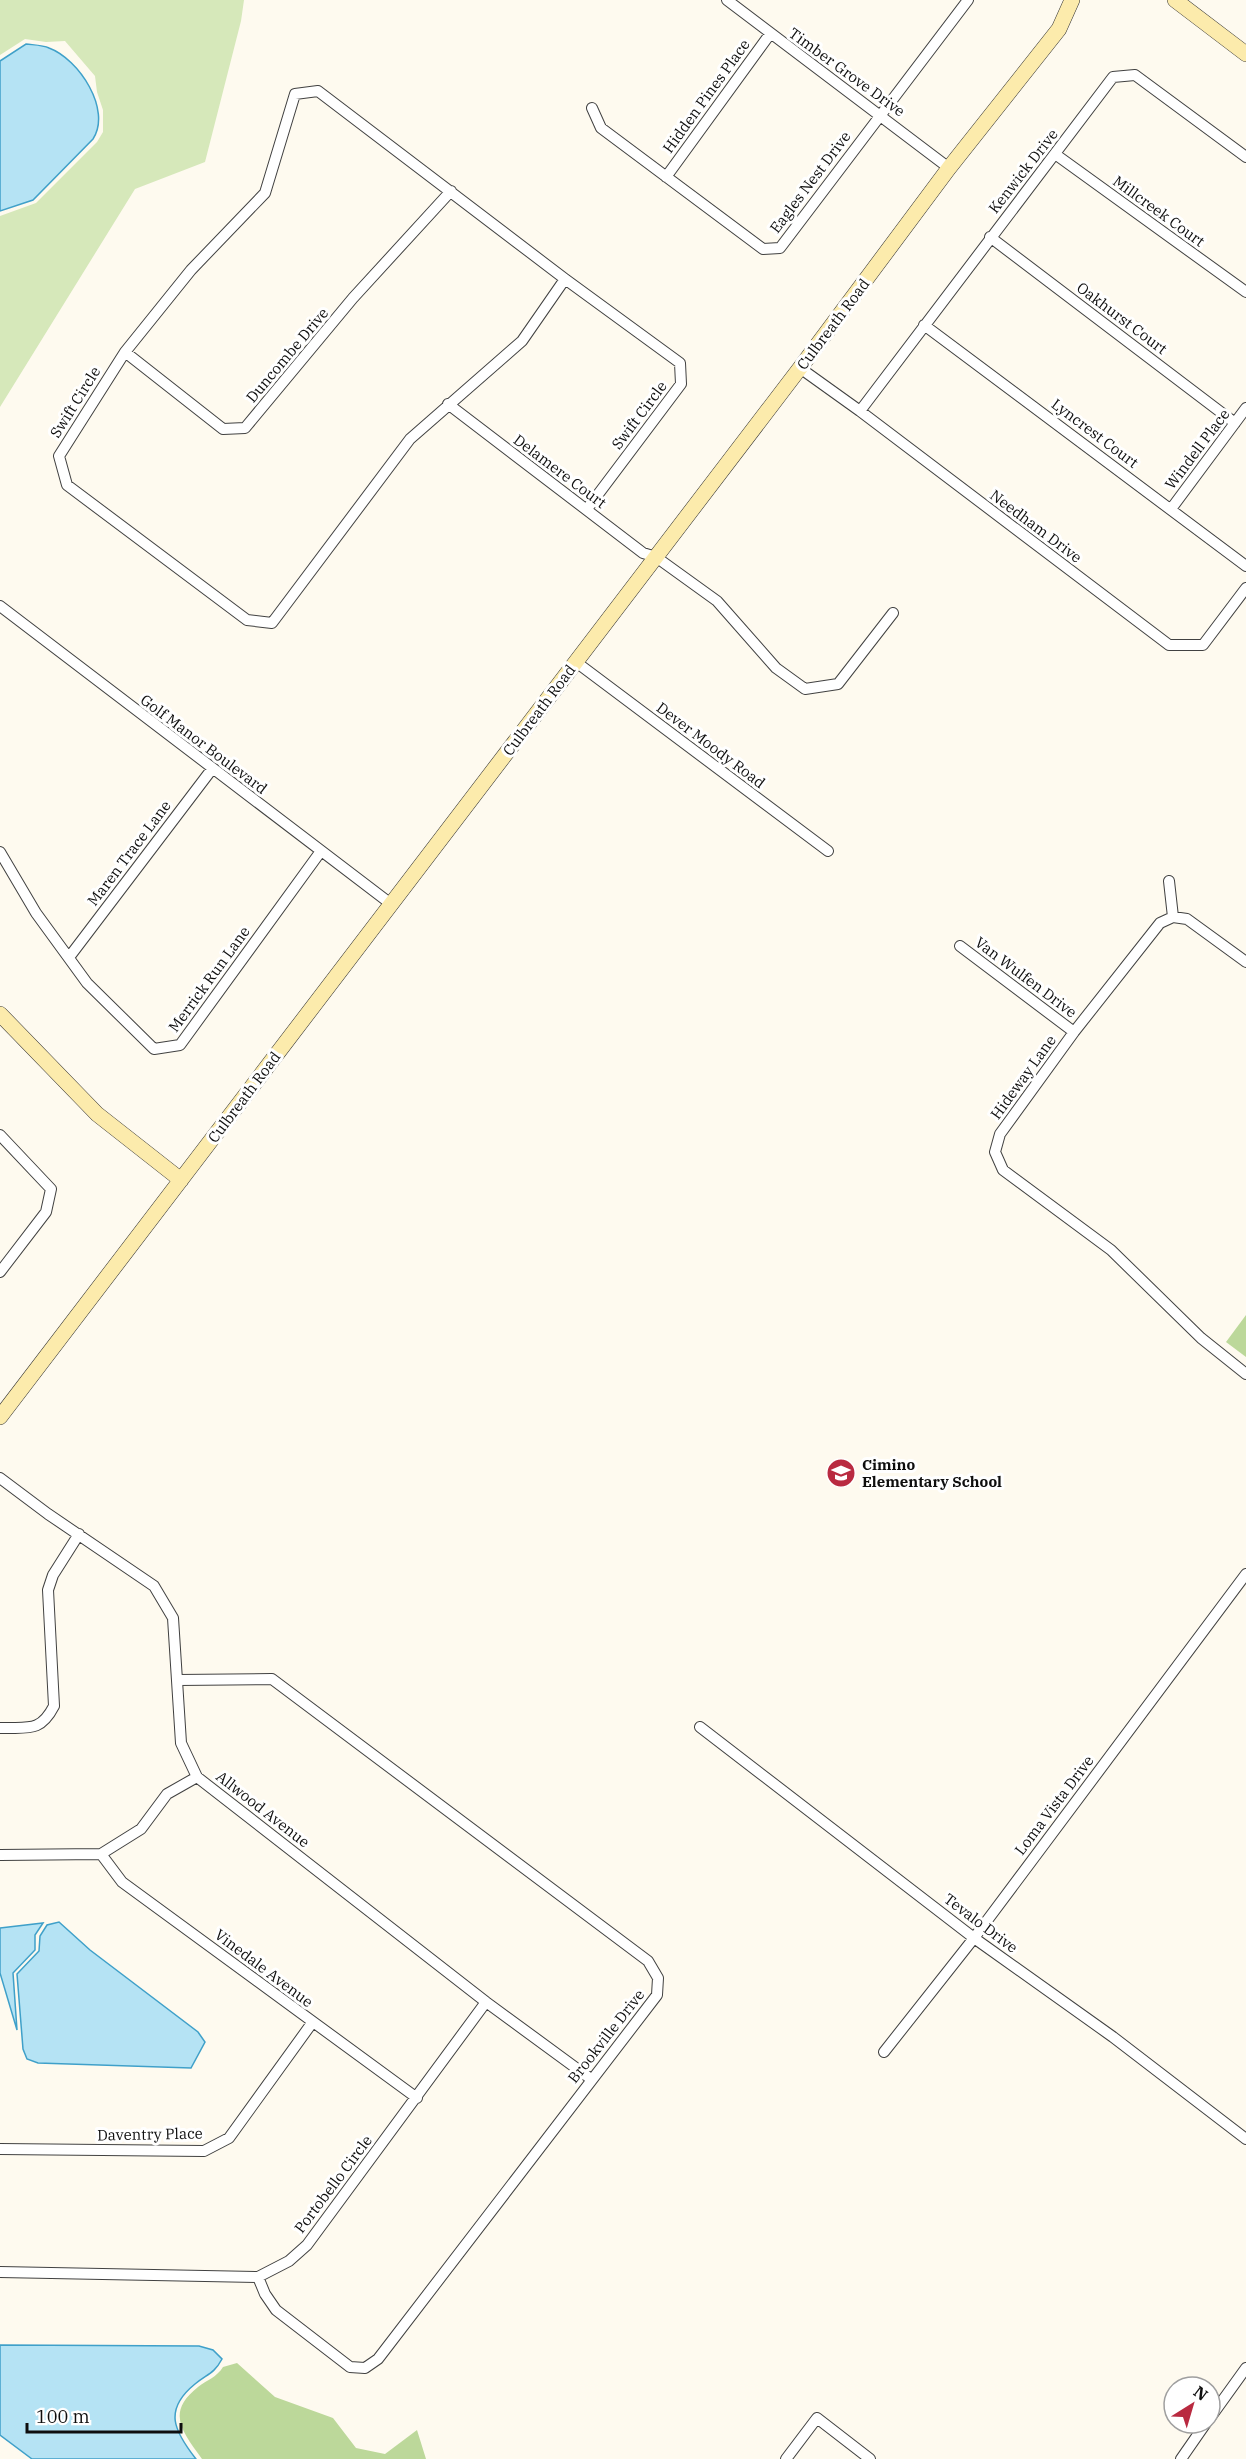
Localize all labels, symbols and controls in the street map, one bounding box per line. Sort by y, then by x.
street label: Timber Grove Drive [785,23,909,121]
street label: Hidden Pines Place [658,35,754,157]
street label: Kenwick Drive [984,125,1062,217]
street label: Eagles Nest Drive [765,127,855,237]
street label: Millcreek Court [1109,171,1209,251]
street label: Culbreath Road [793,275,873,373]
street label: Oakhurst Court [1073,278,1171,358]
street label: Duncombe Drive [242,304,332,406]
street label: Swift Circle [46,363,104,441]
street label: Swift Circle [607,377,671,453]
street label: Lyncrest Court [1048,394,1142,472]
street label: Windell Place [1161,405,1233,493]
street label: Delamere Court [510,430,610,512]
street label: Needham Drive [986,485,1086,567]
street label: Culbreath Road [499,661,579,759]
street label: Golf Manor Boulevard [137,690,271,798]
street label: Dever Moody Road [653,698,769,792]
street label: Maren Trace Lane [83,796,175,910]
street label: Merrick Run Lane [164,922,254,1036]
street label: Van Wulfen Drive [971,933,1081,1021]
street label: Hideway Lane [986,1031,1060,1123]
street label: Culbreath Road [204,1048,284,1146]
place label: Cimino Elementary School [862,1455,1002,1491]
school or university icon: Cimino Elementary School [825,1457,857,1489]
street label: Loma Vista Drive [1010,1751,1098,1859]
street label: Allwood Avenue [213,1767,313,1851]
street label: Tevalo Drive [940,1889,1022,1957]
street label: Vinedale Avenue [211,1925,317,2011]
street label: Brookville Drive [564,1985,648,2087]
street label: Daventry Place [97,2124,203,2144]
street label: Portobello Circle [290,2131,376,2237]
north arrow [1162,2375,1222,2435]
text: N [1190,2381,1212,2405]
scale bar [27,2396,182,2434]
text: 100 m [36,2405,90,2428]

